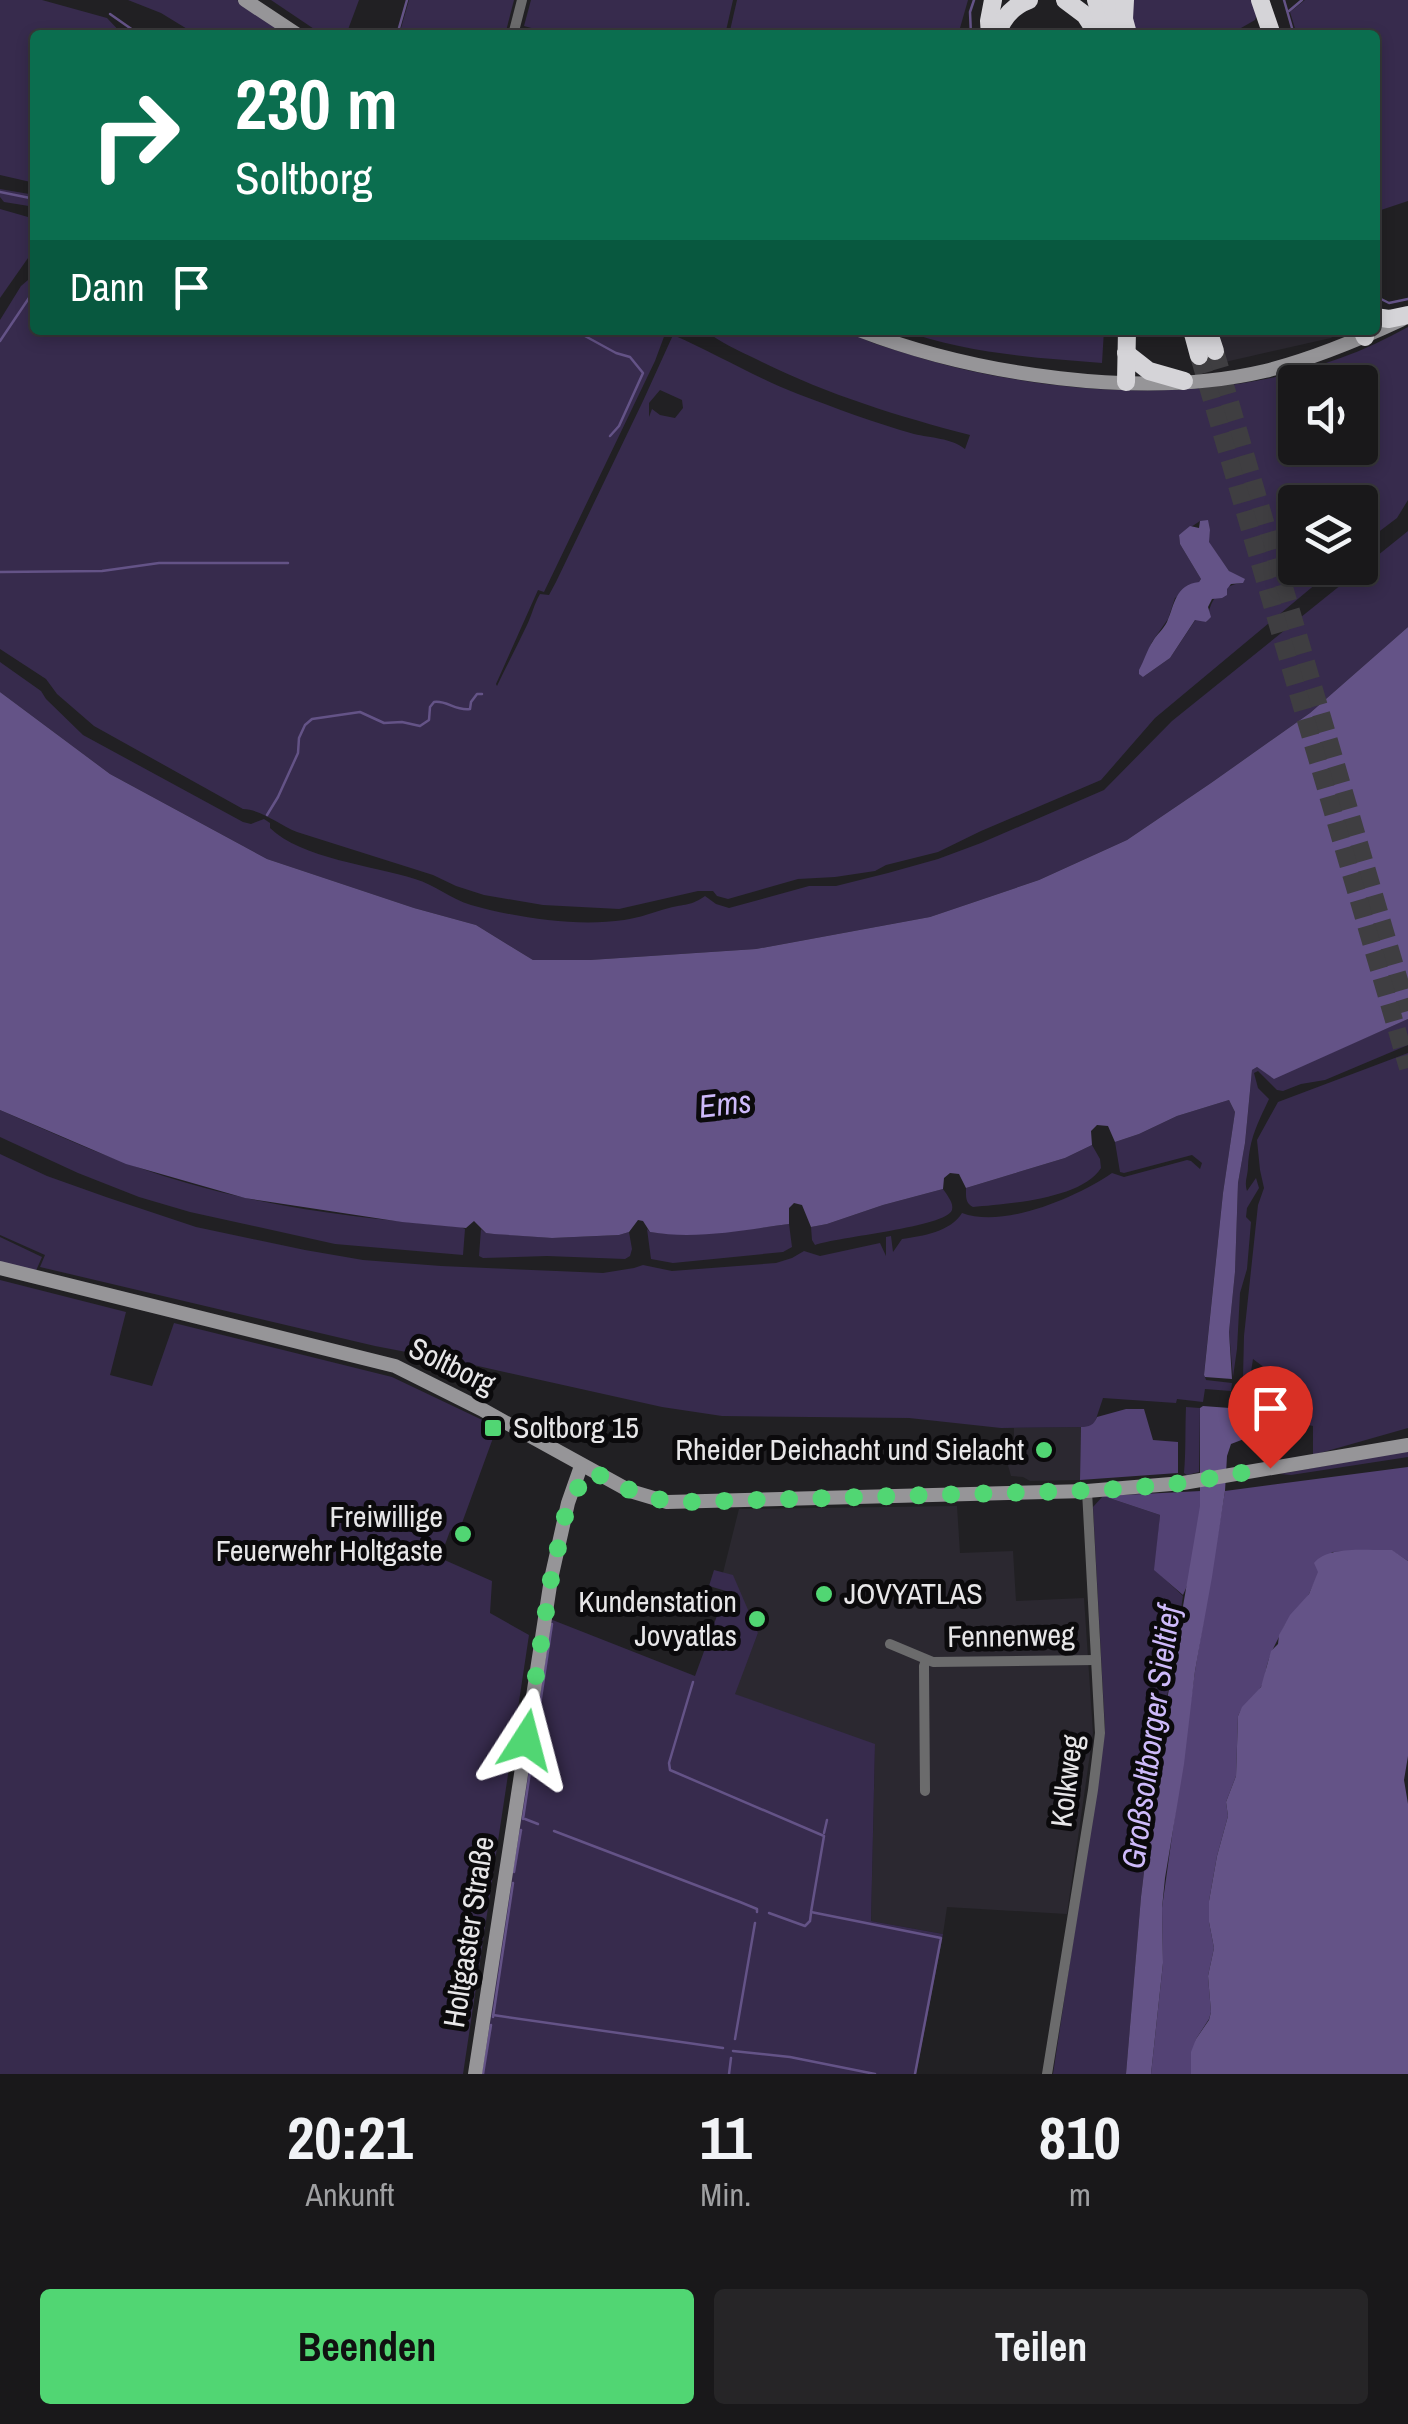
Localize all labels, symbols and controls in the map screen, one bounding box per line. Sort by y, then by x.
text: 230 m [235,57,398,151]
icon: right [70,70,200,200]
text: Soltborg [235,147,372,208]
icon: arrive [164,260,219,315]
text: Dann [70,262,144,313]
map controls [1278,365,1378,585]
button: sound [1278,365,1378,465]
button: layers [1278,485,1378,585]
water label: Ems [697,1079,753,1128]
street label: Soltborg [402,1327,503,1403]
pin [1228,1366,1313,1469]
icon: arrive [1243,1381,1298,1436]
place label: Soltborg 15 [513,1407,639,1447]
marker: Soltborg 15 [482,1417,504,1439]
place label: Rheider Deichacht und Sielacht [675,1429,1024,1469]
marker: Rheider Deichacht und Sielacht [1033,1439,1055,1461]
place label: Freiwillige Feuerwehr Holtgaste [216,1496,443,1570]
marker: Freiwillige Feuerwehr Holtgaste [452,1523,474,1545]
place label: JOVYATLAS [844,1573,983,1613]
place label: Kundenstation Jovyatlas [578,1581,737,1655]
marker: JOVYATLAS [813,1583,835,1605]
water label: Großsoltborger Sieltief [1111,1600,1191,1871]
marker: Kundenstation Jovyatlas [746,1608,768,1630]
street label: Fennenweg [947,1614,1075,1656]
position arrow [474,1688,578,1792]
street label: Kolkweg [1040,1732,1092,1829]
street label: Holtgaster Straße [433,1834,503,2030]
text: 20:21 [287,2097,413,2178]
text: 11 [700,2097,752,2178]
text: 810 [1039,2097,1121,2178]
text: Ankunft [305,2173,394,2216]
text: Min. [700,2173,751,2216]
text: m [1069,2173,1091,2216]
button: Beenden [40,2289,694,2404]
button: Teilen [714,2289,1368,2404]

